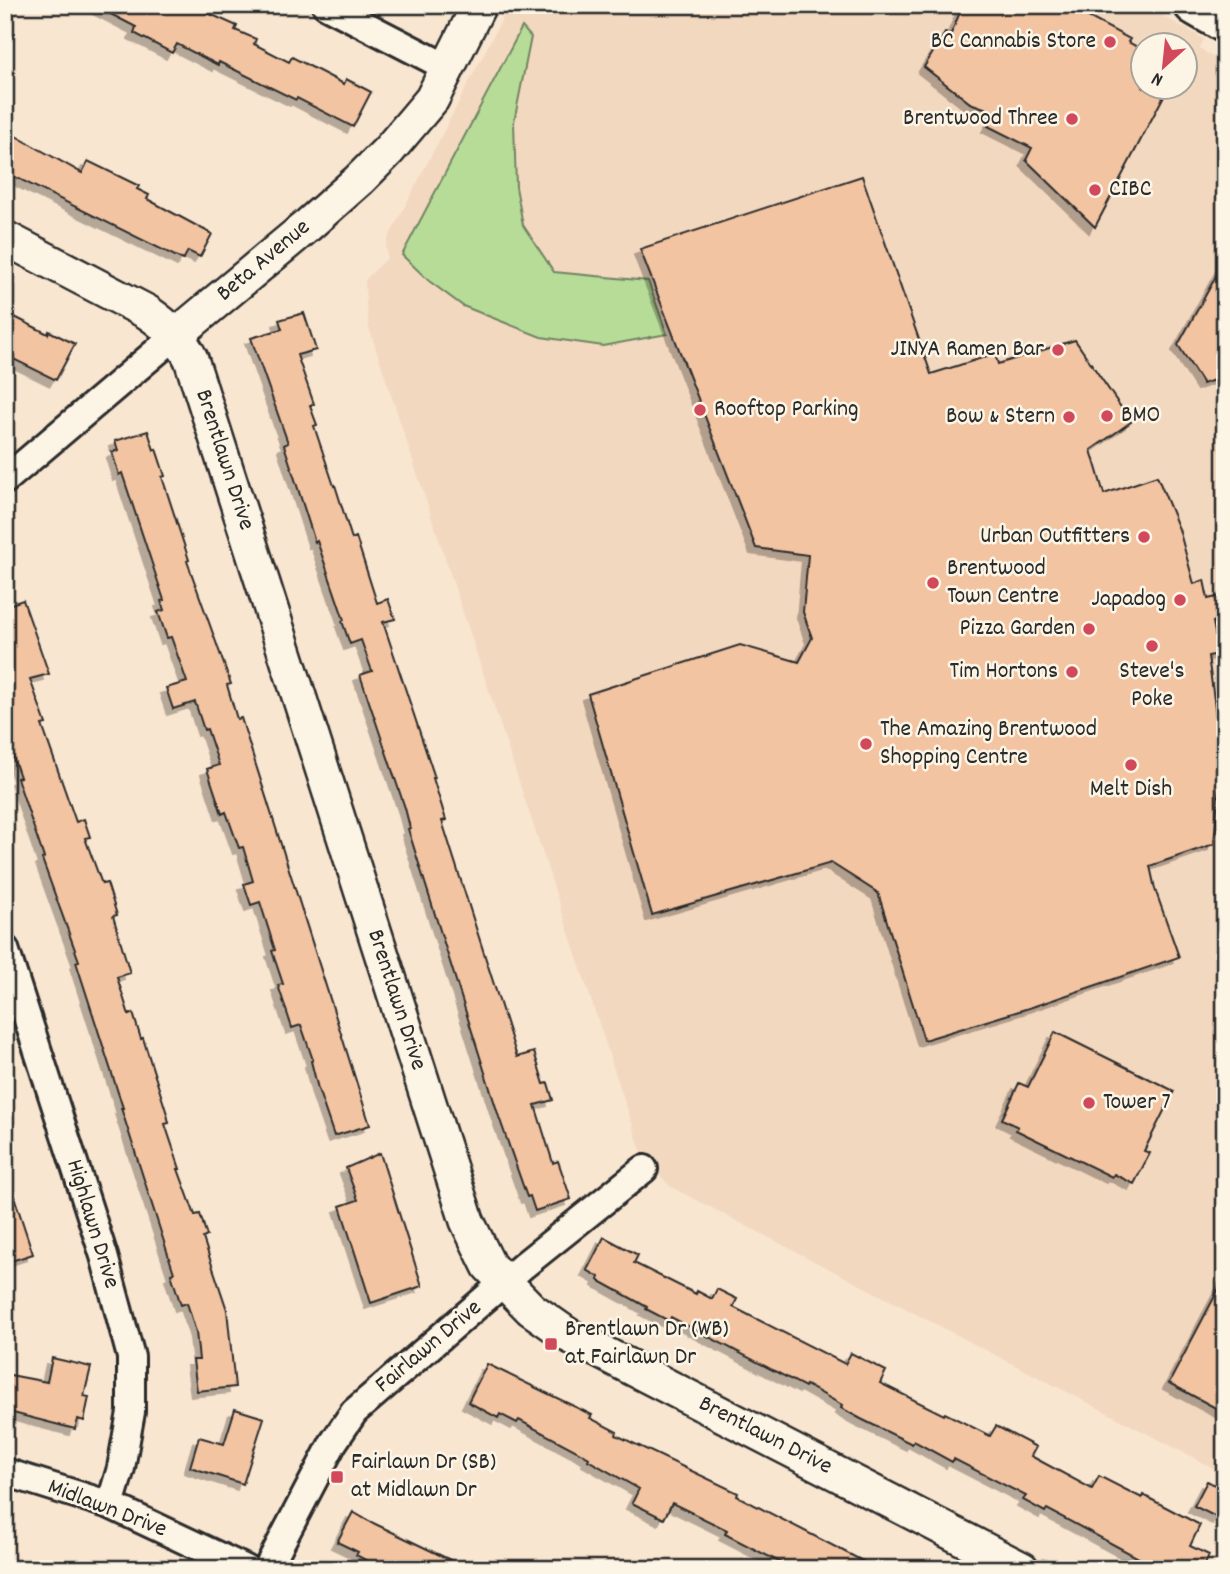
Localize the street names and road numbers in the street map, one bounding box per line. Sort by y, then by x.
street label: Beta Avenue [210,212,318,310]
street label: Brentlawn Drive [185,385,263,535]
street label: Brentlawn Drive [357,925,435,1075]
street label: Highlawn Drive [56,1155,128,1293]
street label: Fairlawn Drive [368,1292,490,1402]
street label: Brentlawn Drive [692,1388,838,1484]
street label: Midlawn Drive [43,1471,171,1547]

